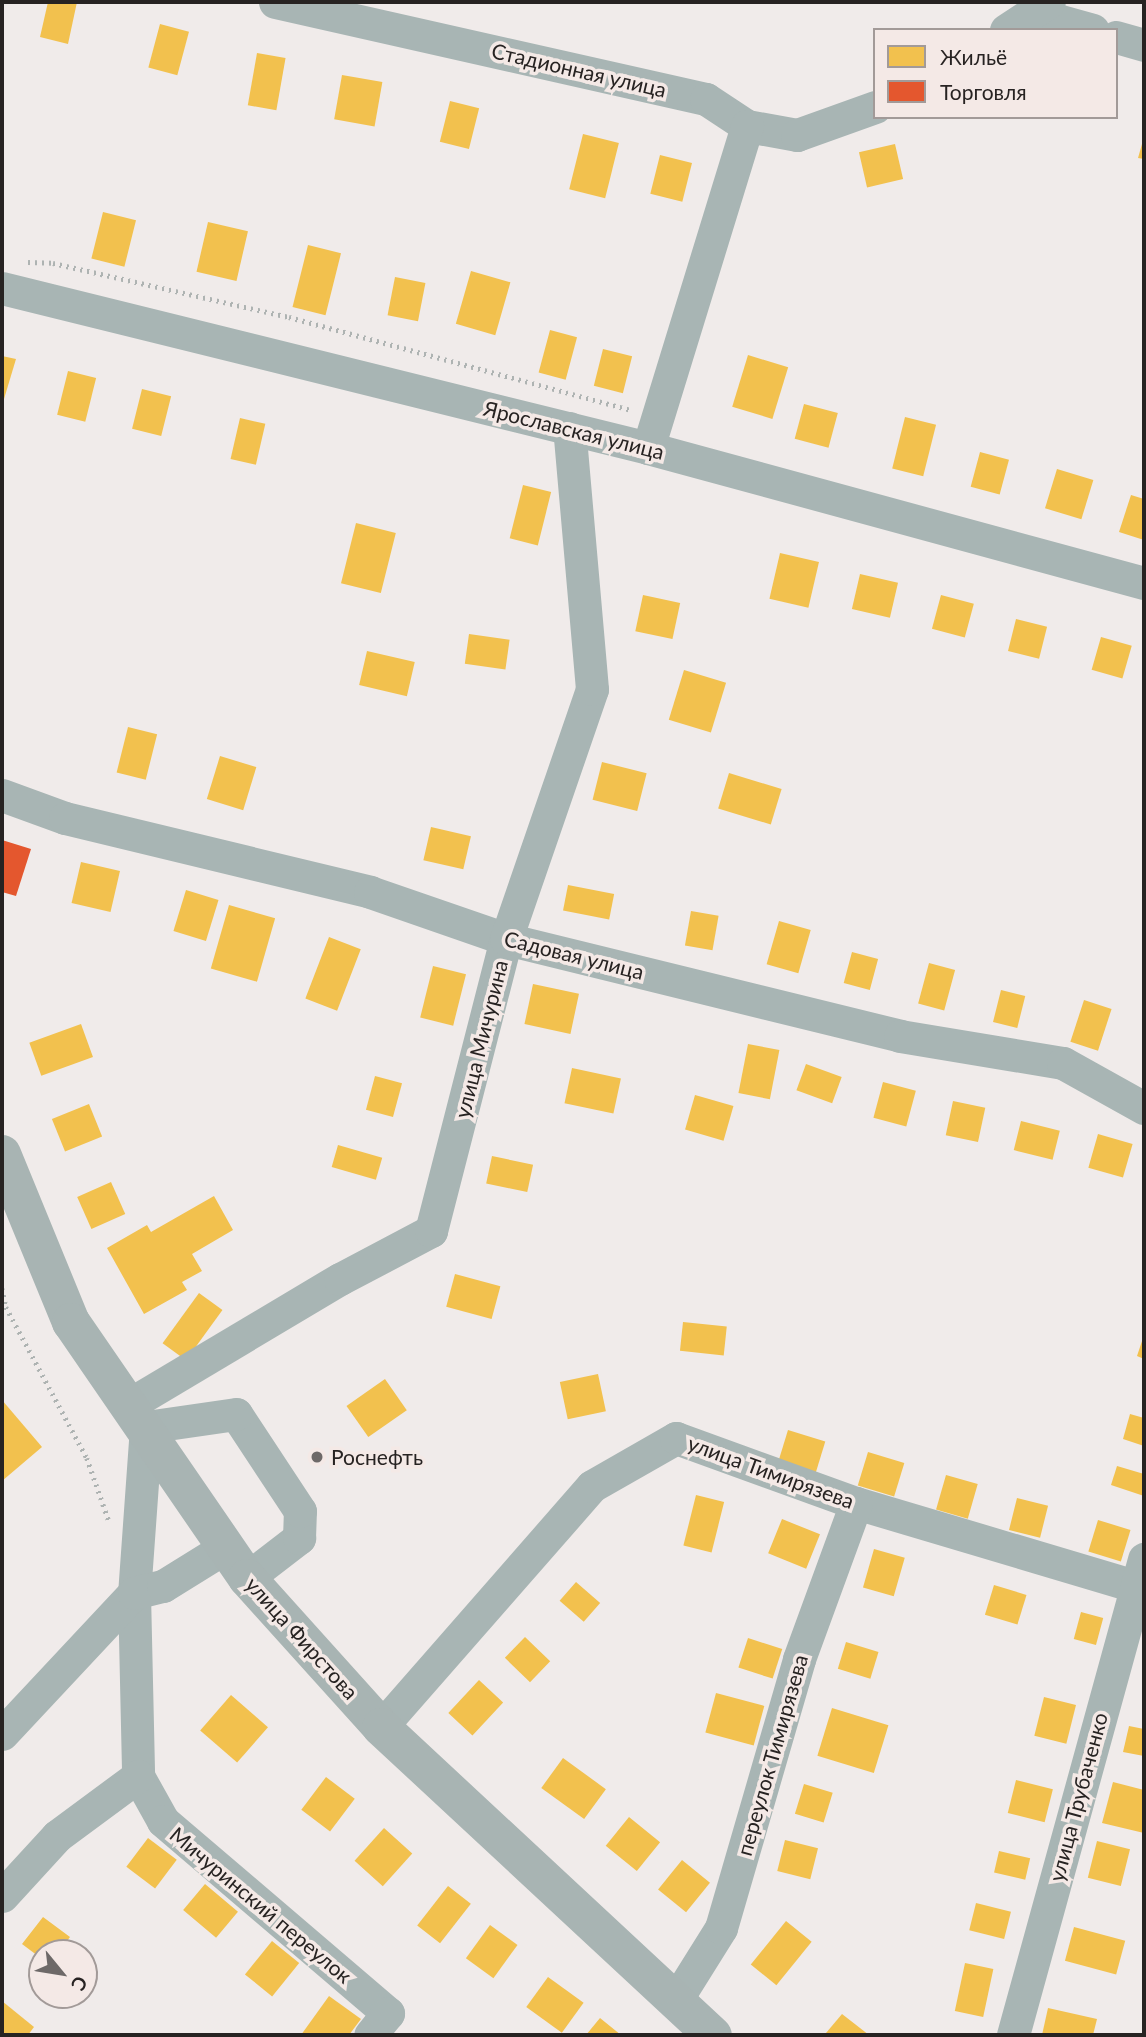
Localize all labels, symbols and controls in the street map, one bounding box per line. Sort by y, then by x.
legend [873,28,1118,119]
street label: Стадионная улица [489,38,669,102]
text: Жильё [940,44,1007,69]
text: Торговля [940,79,1027,104]
street label: Ярославская улица [481,395,667,465]
street label: Садовая улица [502,925,646,985]
street label: улица Мичурина [449,957,513,1121]
street label: улица Тимирязева [684,1430,858,1514]
place label: Роснефть [331,1444,423,1470]
marker: Роснефть [309,1449,325,1465]
street label: улица Фирстова [241,1572,363,1704]
street label: переулок Тимирязева [731,1651,813,1859]
street label: улица Трубаченко [1043,1710,1113,1884]
street label: Мичуринский переулок [165,1822,357,1988]
north arrow [28,1939,98,2009]
text: С [67,1973,93,1995]

